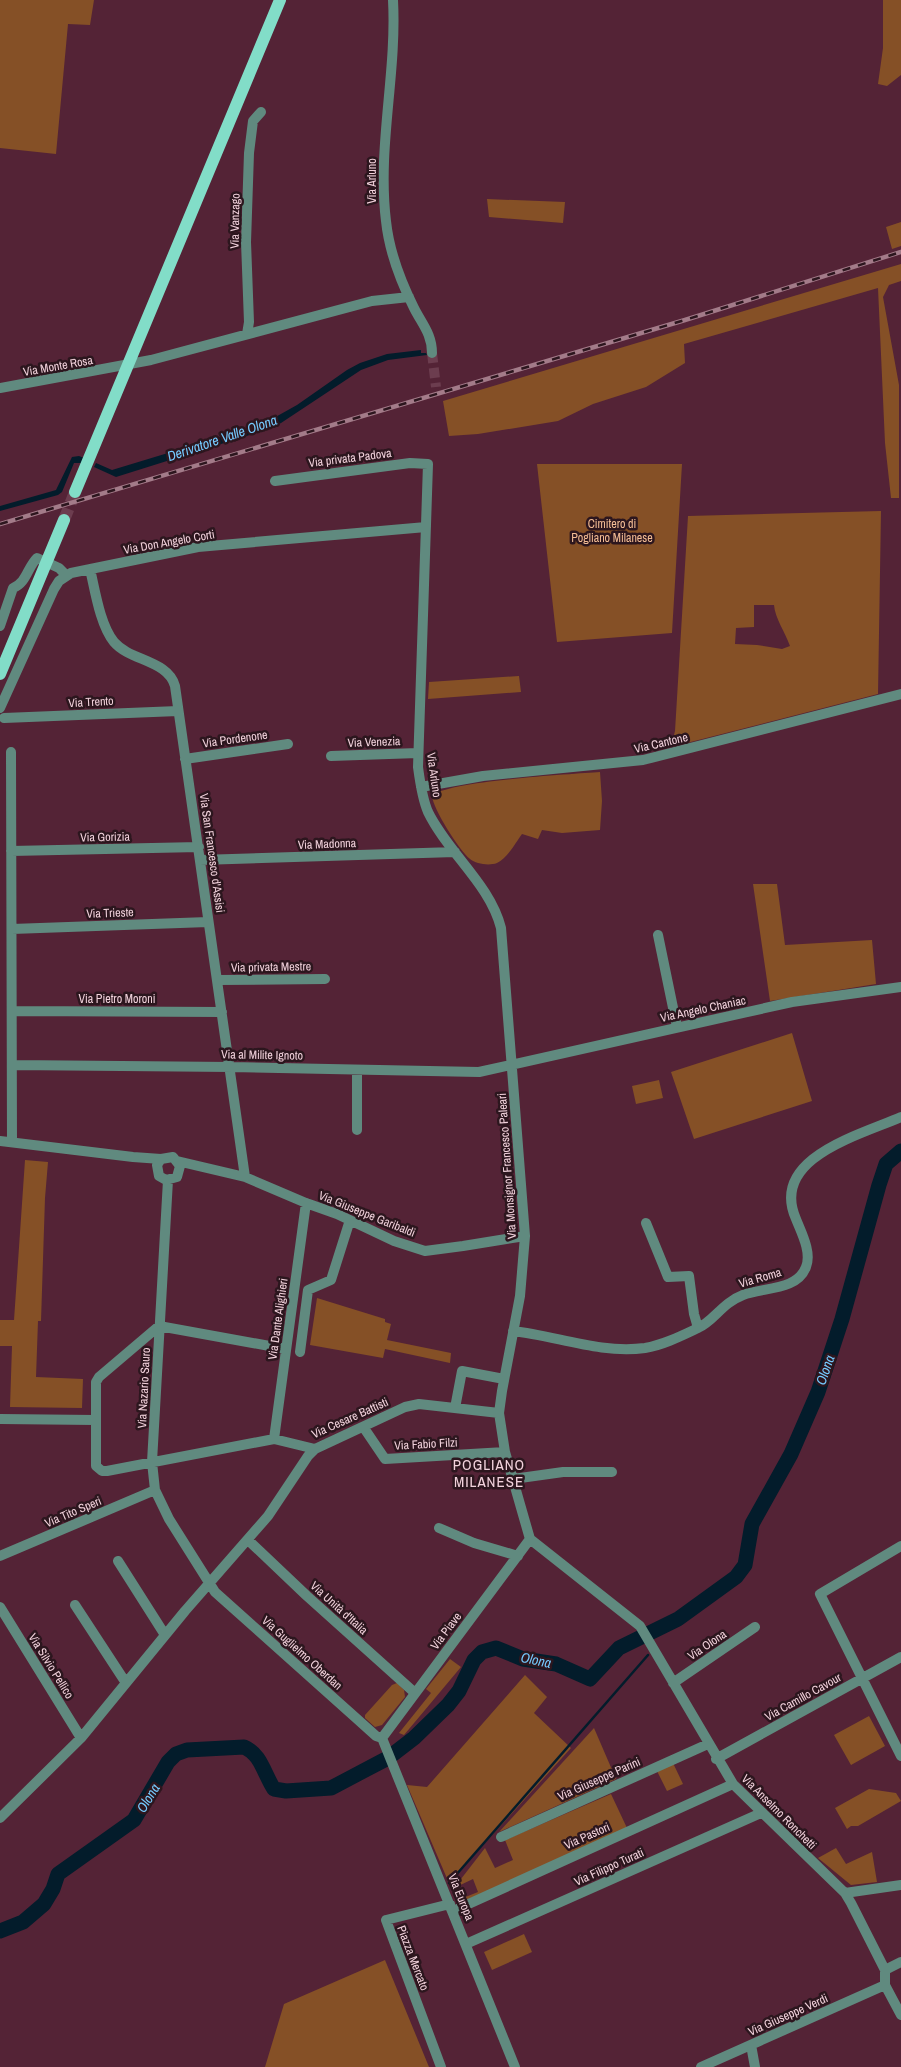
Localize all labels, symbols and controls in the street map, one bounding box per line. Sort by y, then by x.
street label: Via Arluno [364,158,380,204]
street label: Via Vanzago [227,193,243,249]
street label: Via Monte Rosa [22,352,95,380]
water label: Derivatore Valle Olona [165,411,279,465]
street label: Via privata Padova [308,445,393,471]
park label: Cimitero di Pogliano Milanese [571,516,653,546]
street label: Via Don Angelo Corti [122,526,216,558]
street label: Via Trento [68,693,114,711]
street label: Via Pordenone [201,727,269,751]
street label: Via Cantone [633,729,689,757]
street label: Via Venezia [347,733,401,751]
street label: Via Arluno [423,751,445,799]
street label: Via San Francesco d'Assisi [196,792,228,914]
street label: Via Gorizia [80,829,130,845]
street label: Via Madonna [298,835,357,853]
street label: Via Trieste [86,904,134,922]
street label: Via privata Mestre [231,958,311,976]
street label: Via Pietro Moroni [79,991,155,1007]
street label: Via Angelo Chaniac [659,992,747,1026]
street label: Via al Milite Ignoto [221,1046,303,1064]
street label: Via Monsignor Francesco Paleari [494,1092,520,1240]
street label: Via Giuseppe Garibaldi [316,1187,418,1241]
street label: Via Roma [737,1264,784,1292]
street label: Via Dante Alighieri [264,1277,292,1361]
street label: Via Nazario Sauro [134,1347,154,1429]
water label: Olona [812,1353,838,1387]
street label: Via Cesare Battisti [309,1394,391,1442]
street label: Via Fabio Filzi [394,1434,458,1454]
district label: POGLIANO MILANESE [453,1454,525,1492]
street label: Via Tito Speri [42,1493,104,1531]
street label: Via Unità d'Italia [307,1578,372,1638]
street label: Via Piave [427,1609,465,1653]
street label: Via Guglielmo Oberdan [258,1613,346,1693]
street label: Via Olona [684,1626,730,1664]
street label: Via Silvio Pellico [25,1630,77,1702]
water label: Olona [519,1648,553,1672]
street label: Via Camillo Cavour [762,1669,845,1725]
street label: Via Giuseppe Parini [555,1754,643,1804]
street label: Via Anselmo Ronchetti [738,1771,820,1853]
water label: Olona [132,1780,164,1816]
street label: Via Pastori [562,1819,612,1853]
street label: Via Filippo Turati [572,1844,646,1890]
street label: Via Europa [444,1871,478,1923]
street label: Piazza Mercato [393,1923,433,1993]
street label: Via Giuseppe Verdi [746,1990,830,2040]

